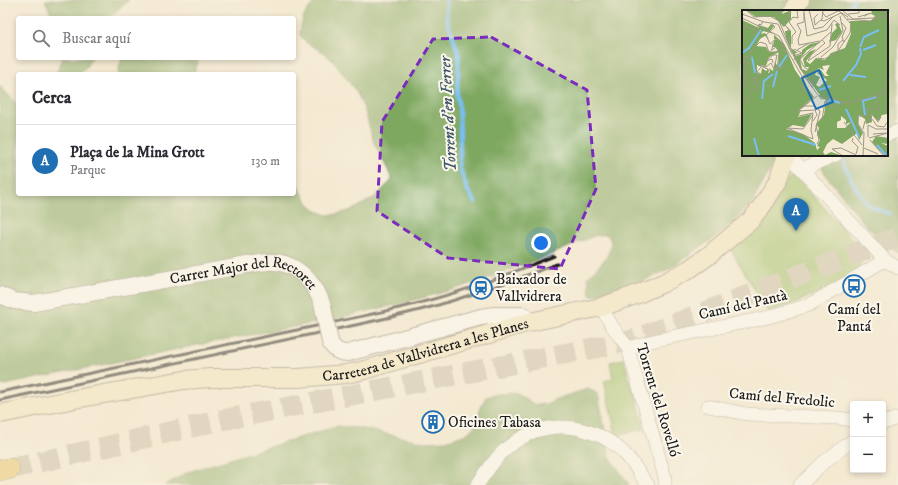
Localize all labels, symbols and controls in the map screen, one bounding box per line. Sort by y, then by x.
inset map [742,10,888,156]
search box [16,16,296,60]
icon: search [30,27,52,49]
text: Buscar aquí [62,29,130,48]
water label: Torrent d'en Ferrer [435,55,461,172]
text: Cerca [32,87,71,109]
text: Plaça de la Mina Grott [70,143,205,162]
text: A [41,153,49,169]
text: 130 m [251,153,280,169]
text: Parque [70,162,106,178]
pin: A [783,198,809,231]
your location [531,233,551,253]
street label: Carrer Major del Rectoret [168,252,322,294]
place label: Baixador de Vallvidrera [495,270,567,306]
bus stop icon: Camí del Pantá [841,273,867,299]
station icon: Baixador de Vallvidrera [468,275,494,301]
street label: Camí del Pantà [697,285,790,324]
place label: Camí del Pantá [828,300,881,336]
street label: Carretera de Vallvidrera a les Planes [322,313,531,385]
street label: Torrent del Rovelló [632,341,684,459]
street label: Camí del Fredolic [728,384,836,412]
map controls [850,401,886,473]
button: + [850,401,886,437]
building icon: Oficines Tabasa [420,409,446,435]
place label: Oficines Tabasa [448,413,541,432]
button: − [850,437,886,473]

